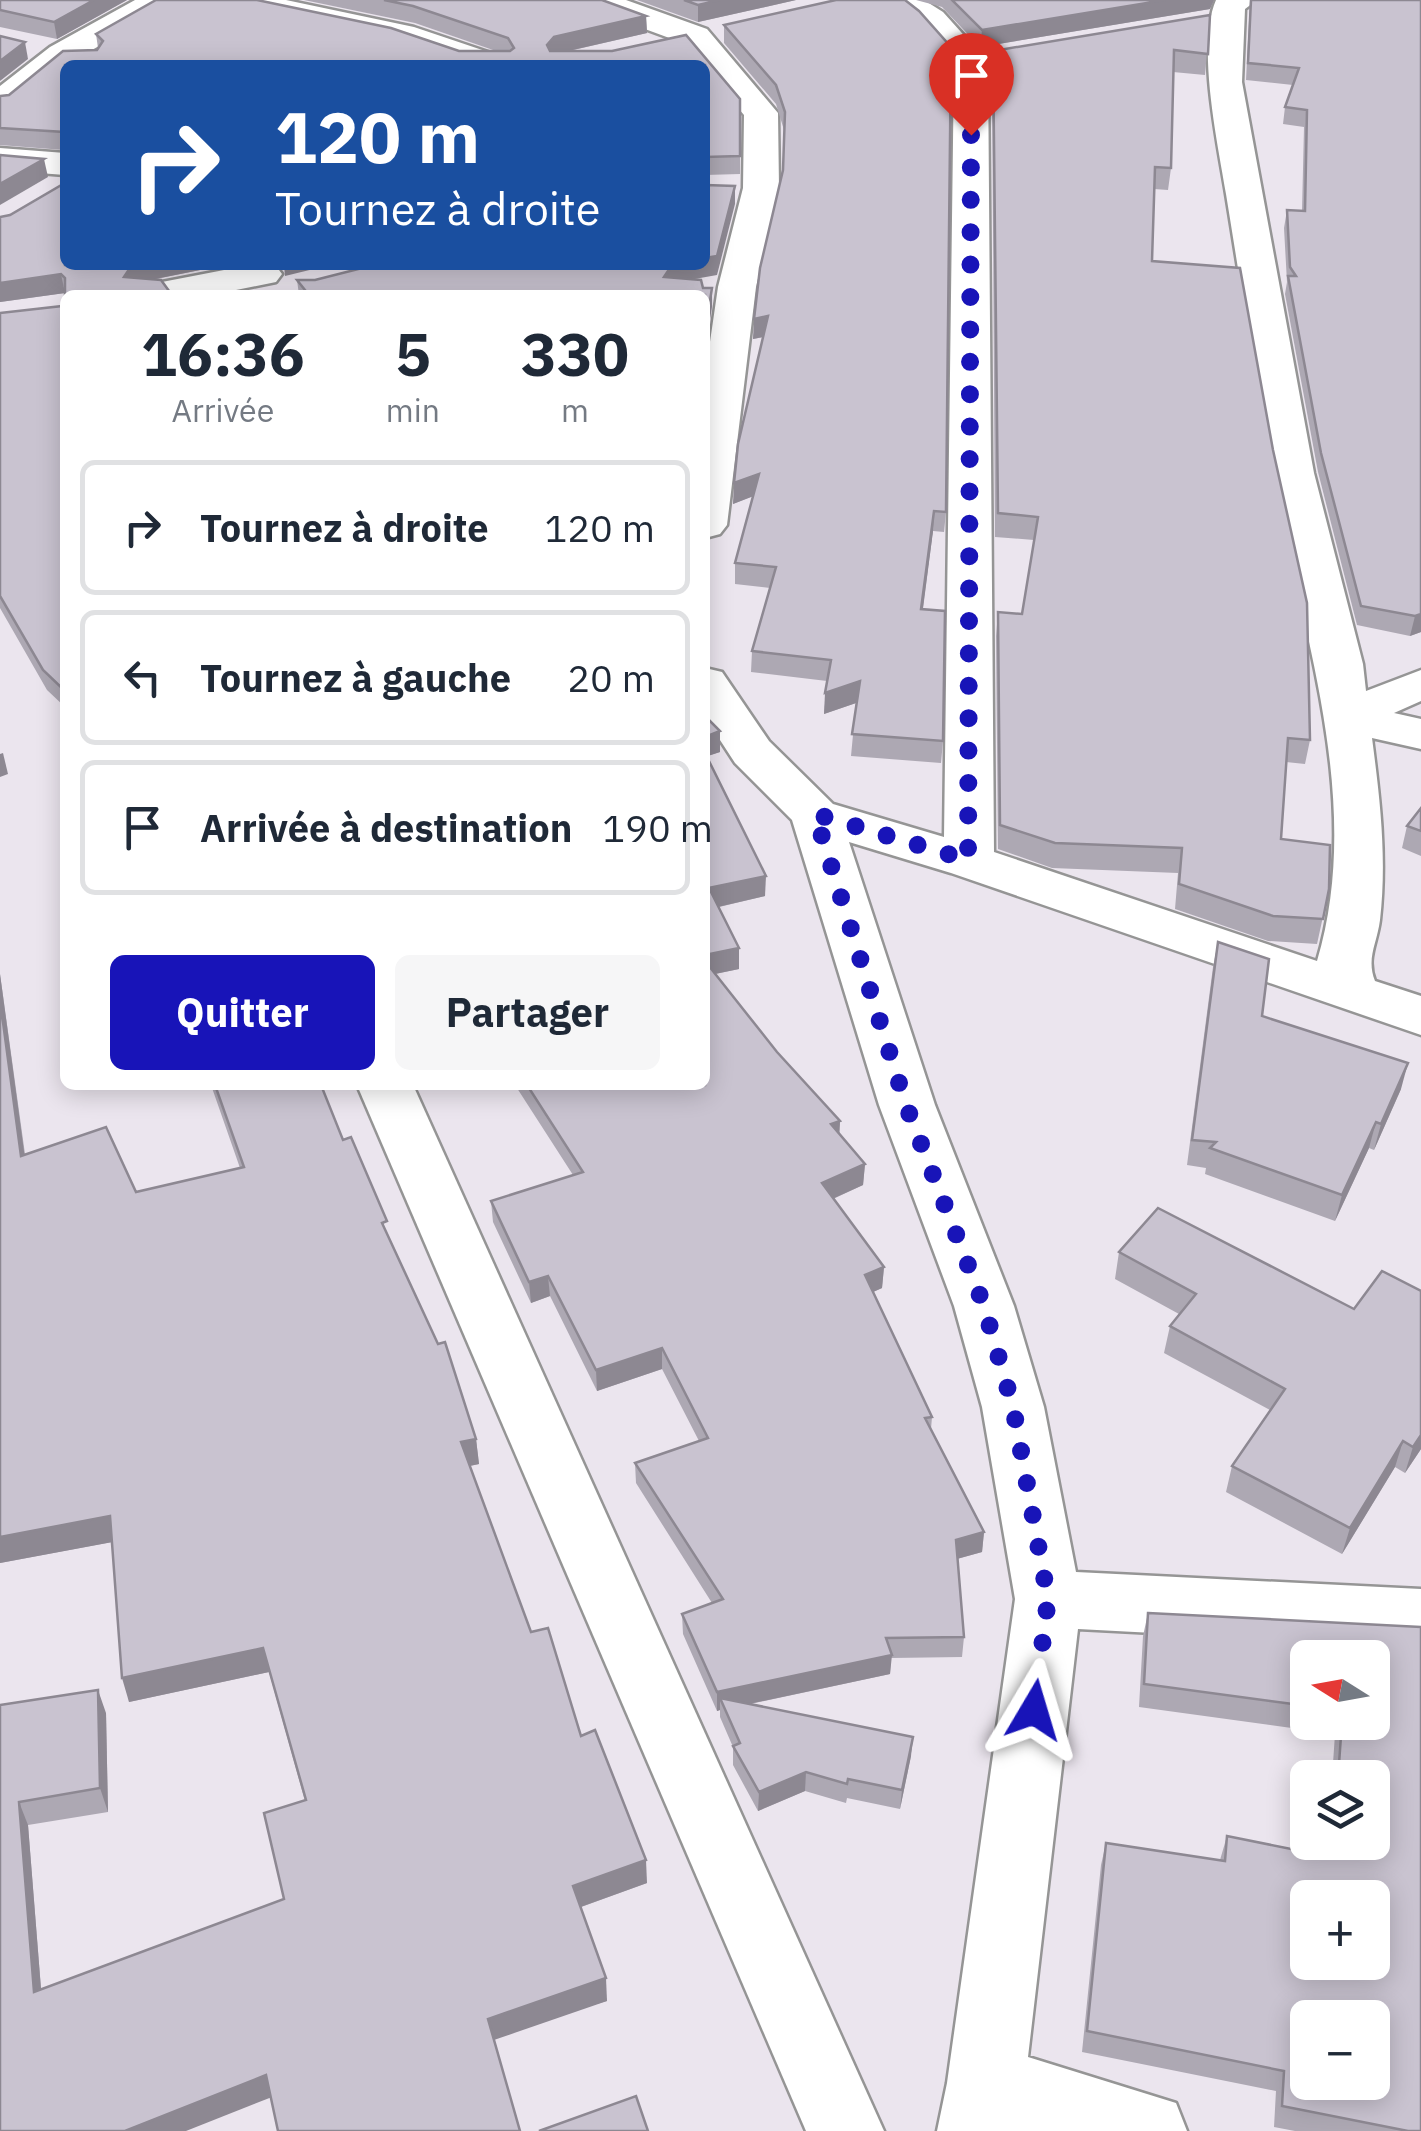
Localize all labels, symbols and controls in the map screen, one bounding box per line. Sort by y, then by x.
pin [929,33,1014,136]
icon: arrive [944,48,999,103]
text: 120 m [275,91,480,182]
icon: right [110,100,240,230]
text: Tournez à droite [275,179,600,237]
text: 16:36 [141,314,305,393]
text: 5 [395,314,431,393]
text: 330 [521,314,629,393]
text: Arrivée [172,389,274,431]
text: min [386,389,440,431]
text: m [561,389,589,431]
icon: right [115,500,170,555]
text: Tournez à droite [200,503,489,552]
text: 120 m [544,503,655,552]
icon: left [115,650,170,705]
text: Tournez à gauche [200,653,511,702]
text: 20 m [567,653,655,702]
icon: arrive [115,800,170,855]
text: Arrivée à destination [200,803,572,852]
text: 190 m [602,803,713,852]
button: Quitter [110,955,375,1070]
button: Partager [395,955,660,1070]
north arrow [1290,1640,1390,1740]
map controls [1290,1640,1390,2100]
position arrow [982,1658,1086,1762]
button: layers [1290,1760,1390,1860]
button: + [1290,1880,1390,1980]
button: − [1290,2000,1390,2100]

